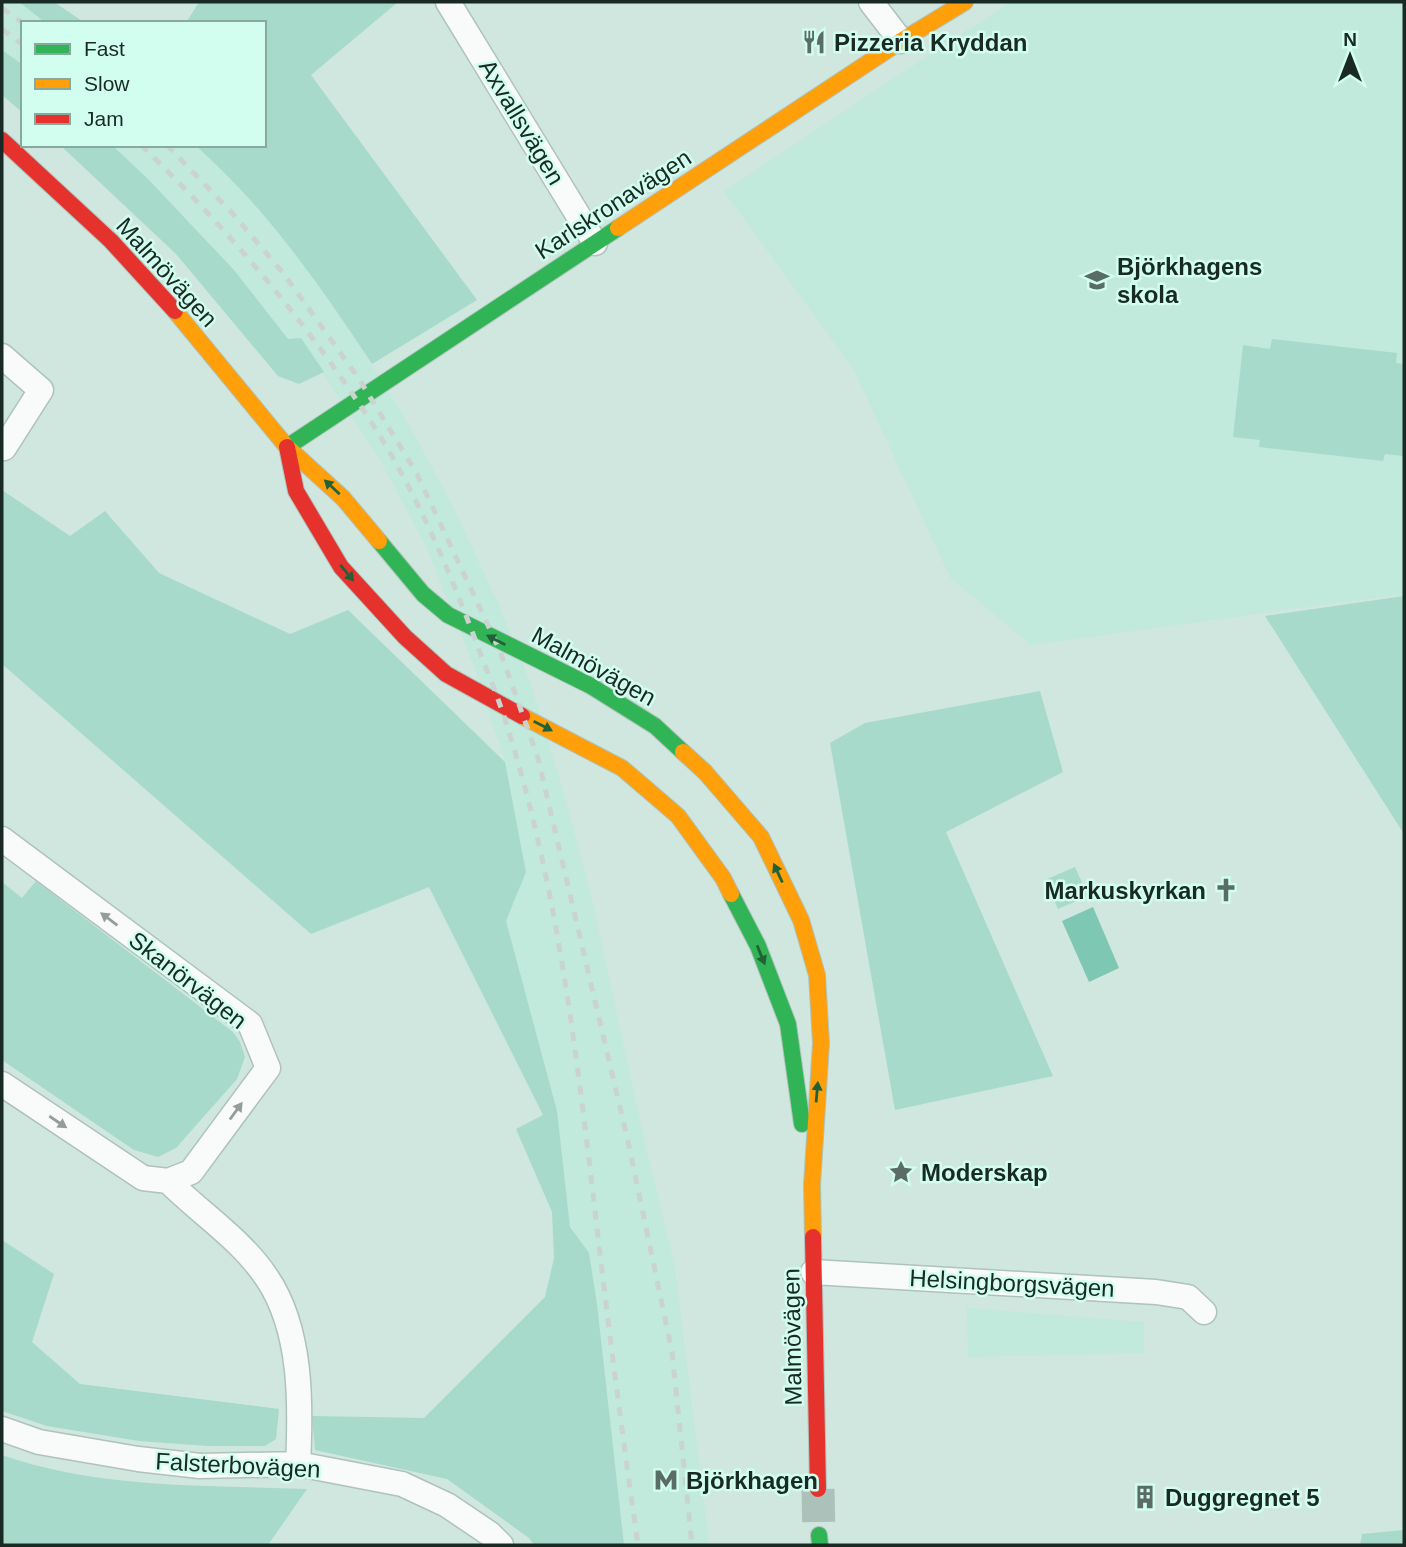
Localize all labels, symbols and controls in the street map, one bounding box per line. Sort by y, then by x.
legend [21,21,266,147]
north arrow [1315,21,1385,91]
restaurant icon: Pizzeria Kryddan [800,28,828,56]
place label: Pizzeria Kryddan [834,29,1027,56]
text: N [1343,29,1357,50]
text: Fast [84,37,125,60]
street label: Axvallsvägen [474,54,570,190]
text: Slow [84,72,130,95]
text: Jam [84,107,124,130]
street label: Karlskronavägen [530,144,696,264]
street label: Malmövägen [111,212,223,332]
place label: Björkhagens skola [1117,253,1262,308]
school or university icon: Björkhagens skola [1083,266,1111,294]
one-way arrow [324,480,341,496]
one-way arrow [339,564,354,581]
street label: Malmövägen [527,621,661,711]
one-way arrow [486,634,506,645]
one-way arrow [533,720,553,731]
one-way arrow [772,863,784,883]
church icon: Markuskyrkan [1212,876,1240,904]
place label: Markuskyrkan [1045,877,1206,904]
one-way arrow [100,912,118,926]
street label: Skanörvägen [124,926,252,1034]
one-way arrow [755,945,766,966]
one-way arrow [812,1081,823,1103]
one-way arrow [229,1102,243,1120]
one-way arrow [49,1115,68,1128]
place icon: Moderskap [887,1158,915,1186]
place label: Moderskap [921,1159,1048,1186]
street label: Helsingborgsvägen [909,1264,1115,1302]
street label: Malmövägen [777,1268,807,1406]
street label: Falsterbovägen [155,1447,321,1483]
metro station icon: Björkhagen [652,1466,680,1494]
place label: Björkhagen [686,1467,818,1494]
building icon: Duggregnet 5 [1131,1483,1159,1511]
place label: Duggregnet 5 [1165,1484,1320,1511]

